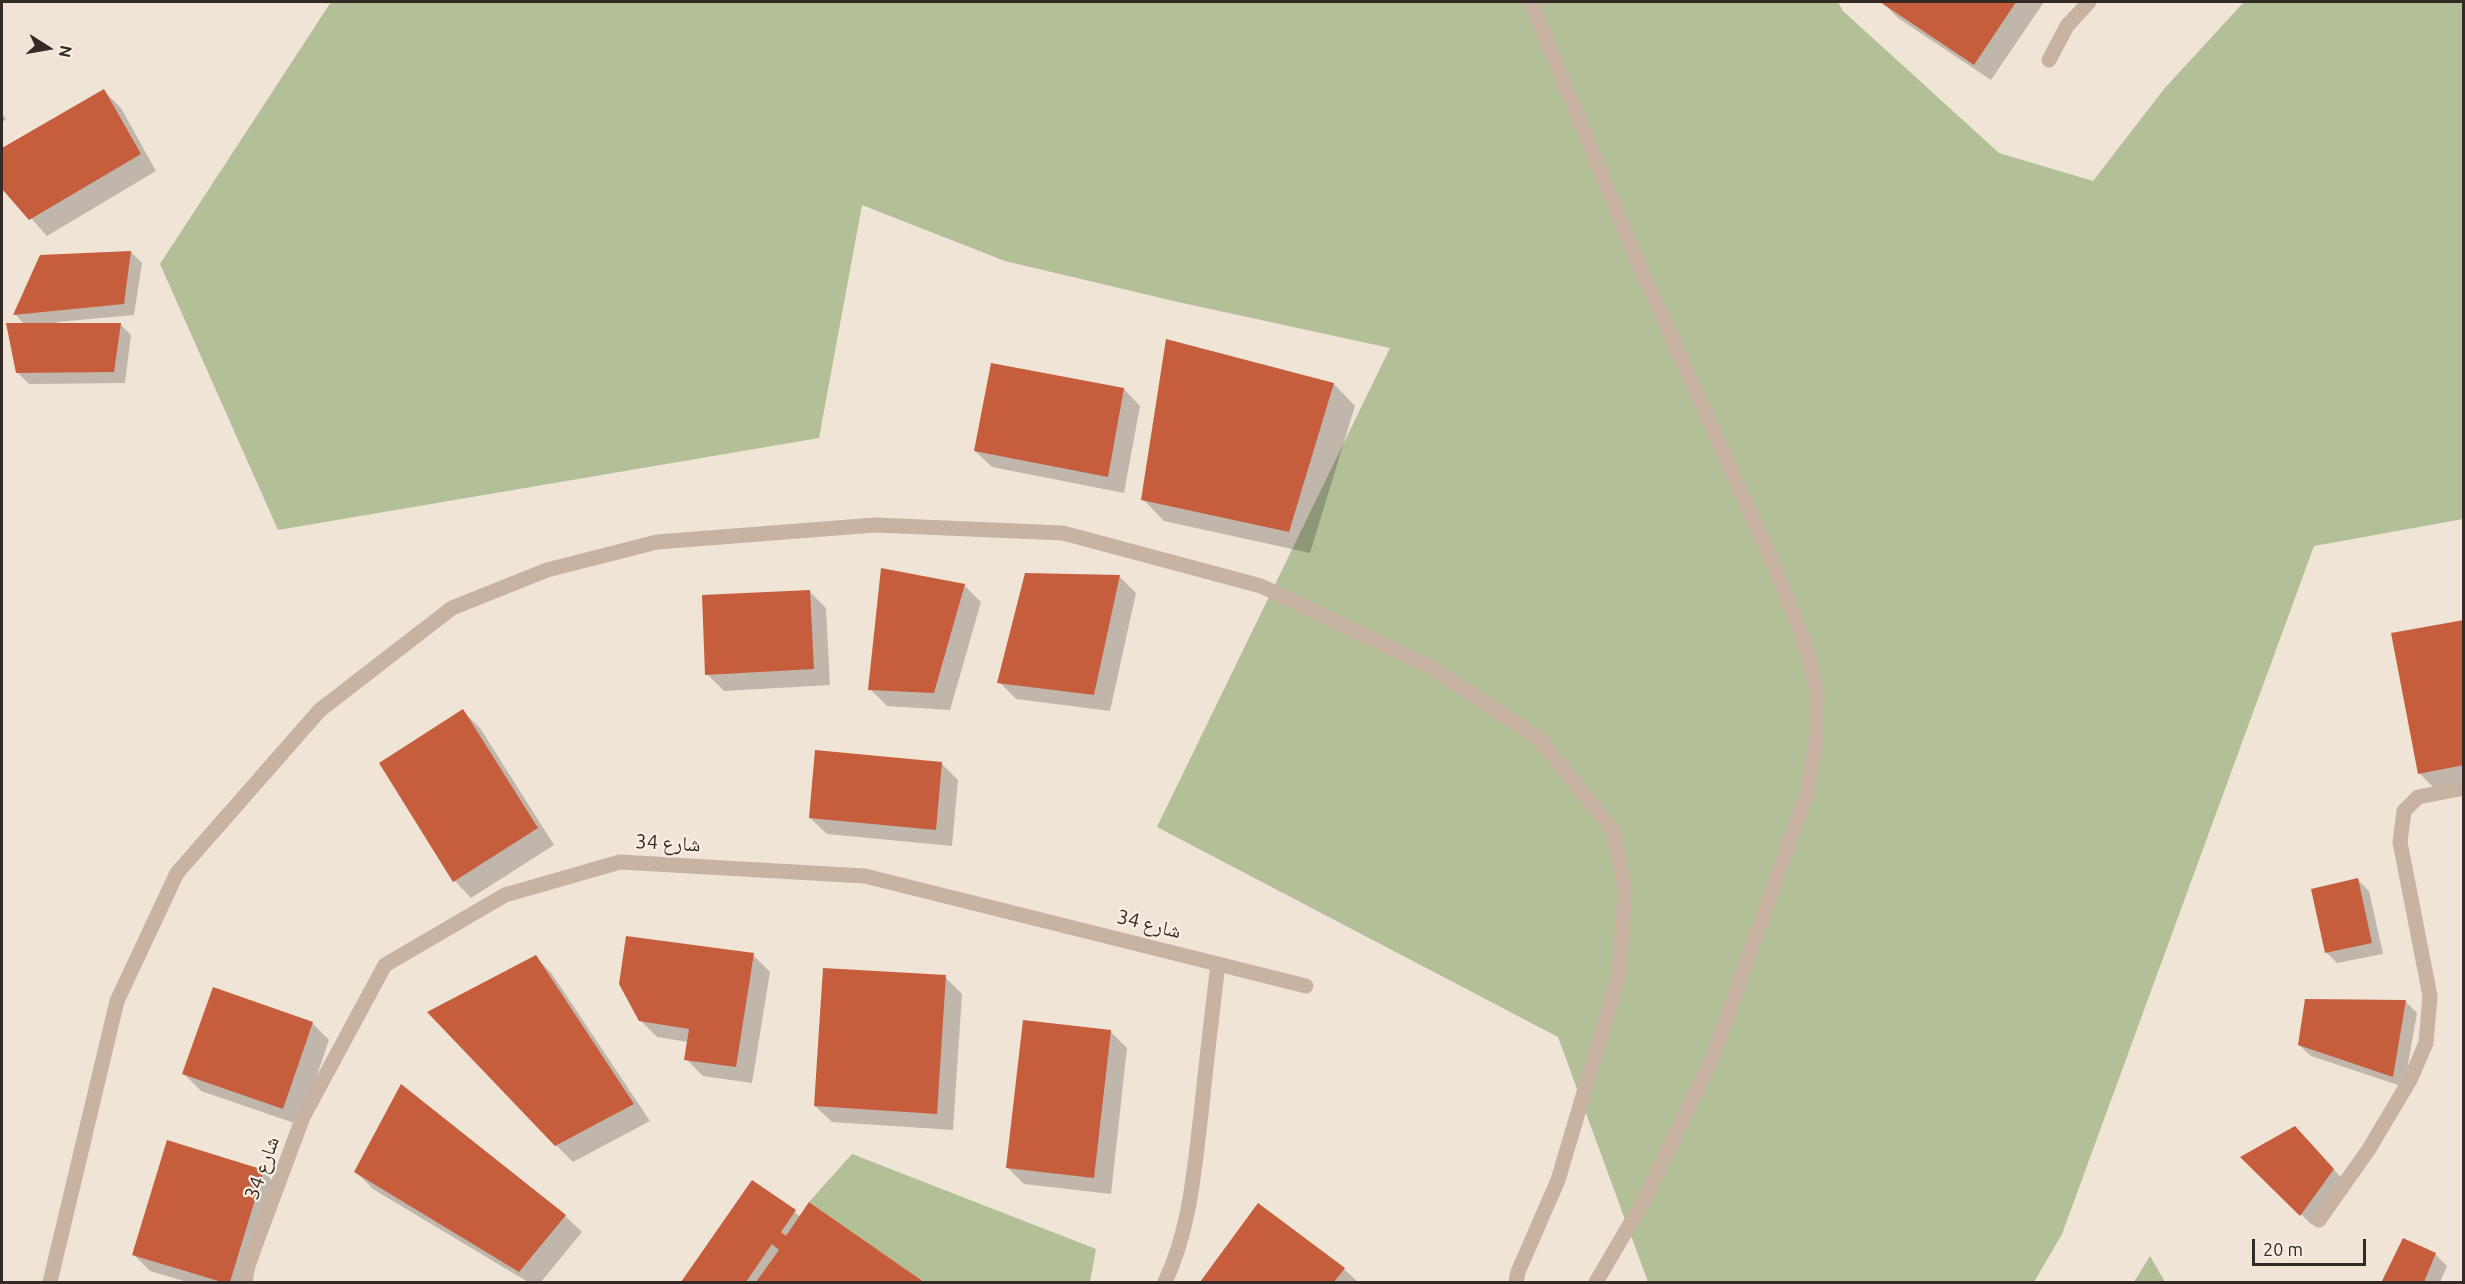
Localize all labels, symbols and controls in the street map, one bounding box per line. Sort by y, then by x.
north arrow [18,18,78,78]
text: N [56,44,76,59]
street label: شارع 34 [635,829,701,857]
street label: شارع 34 [1114,904,1184,944]
street label: شارع 34 [240,1133,284,1203]
scale bar [2255,1227,2369,1265]
text: 20 m [2263,1239,2303,1259]

